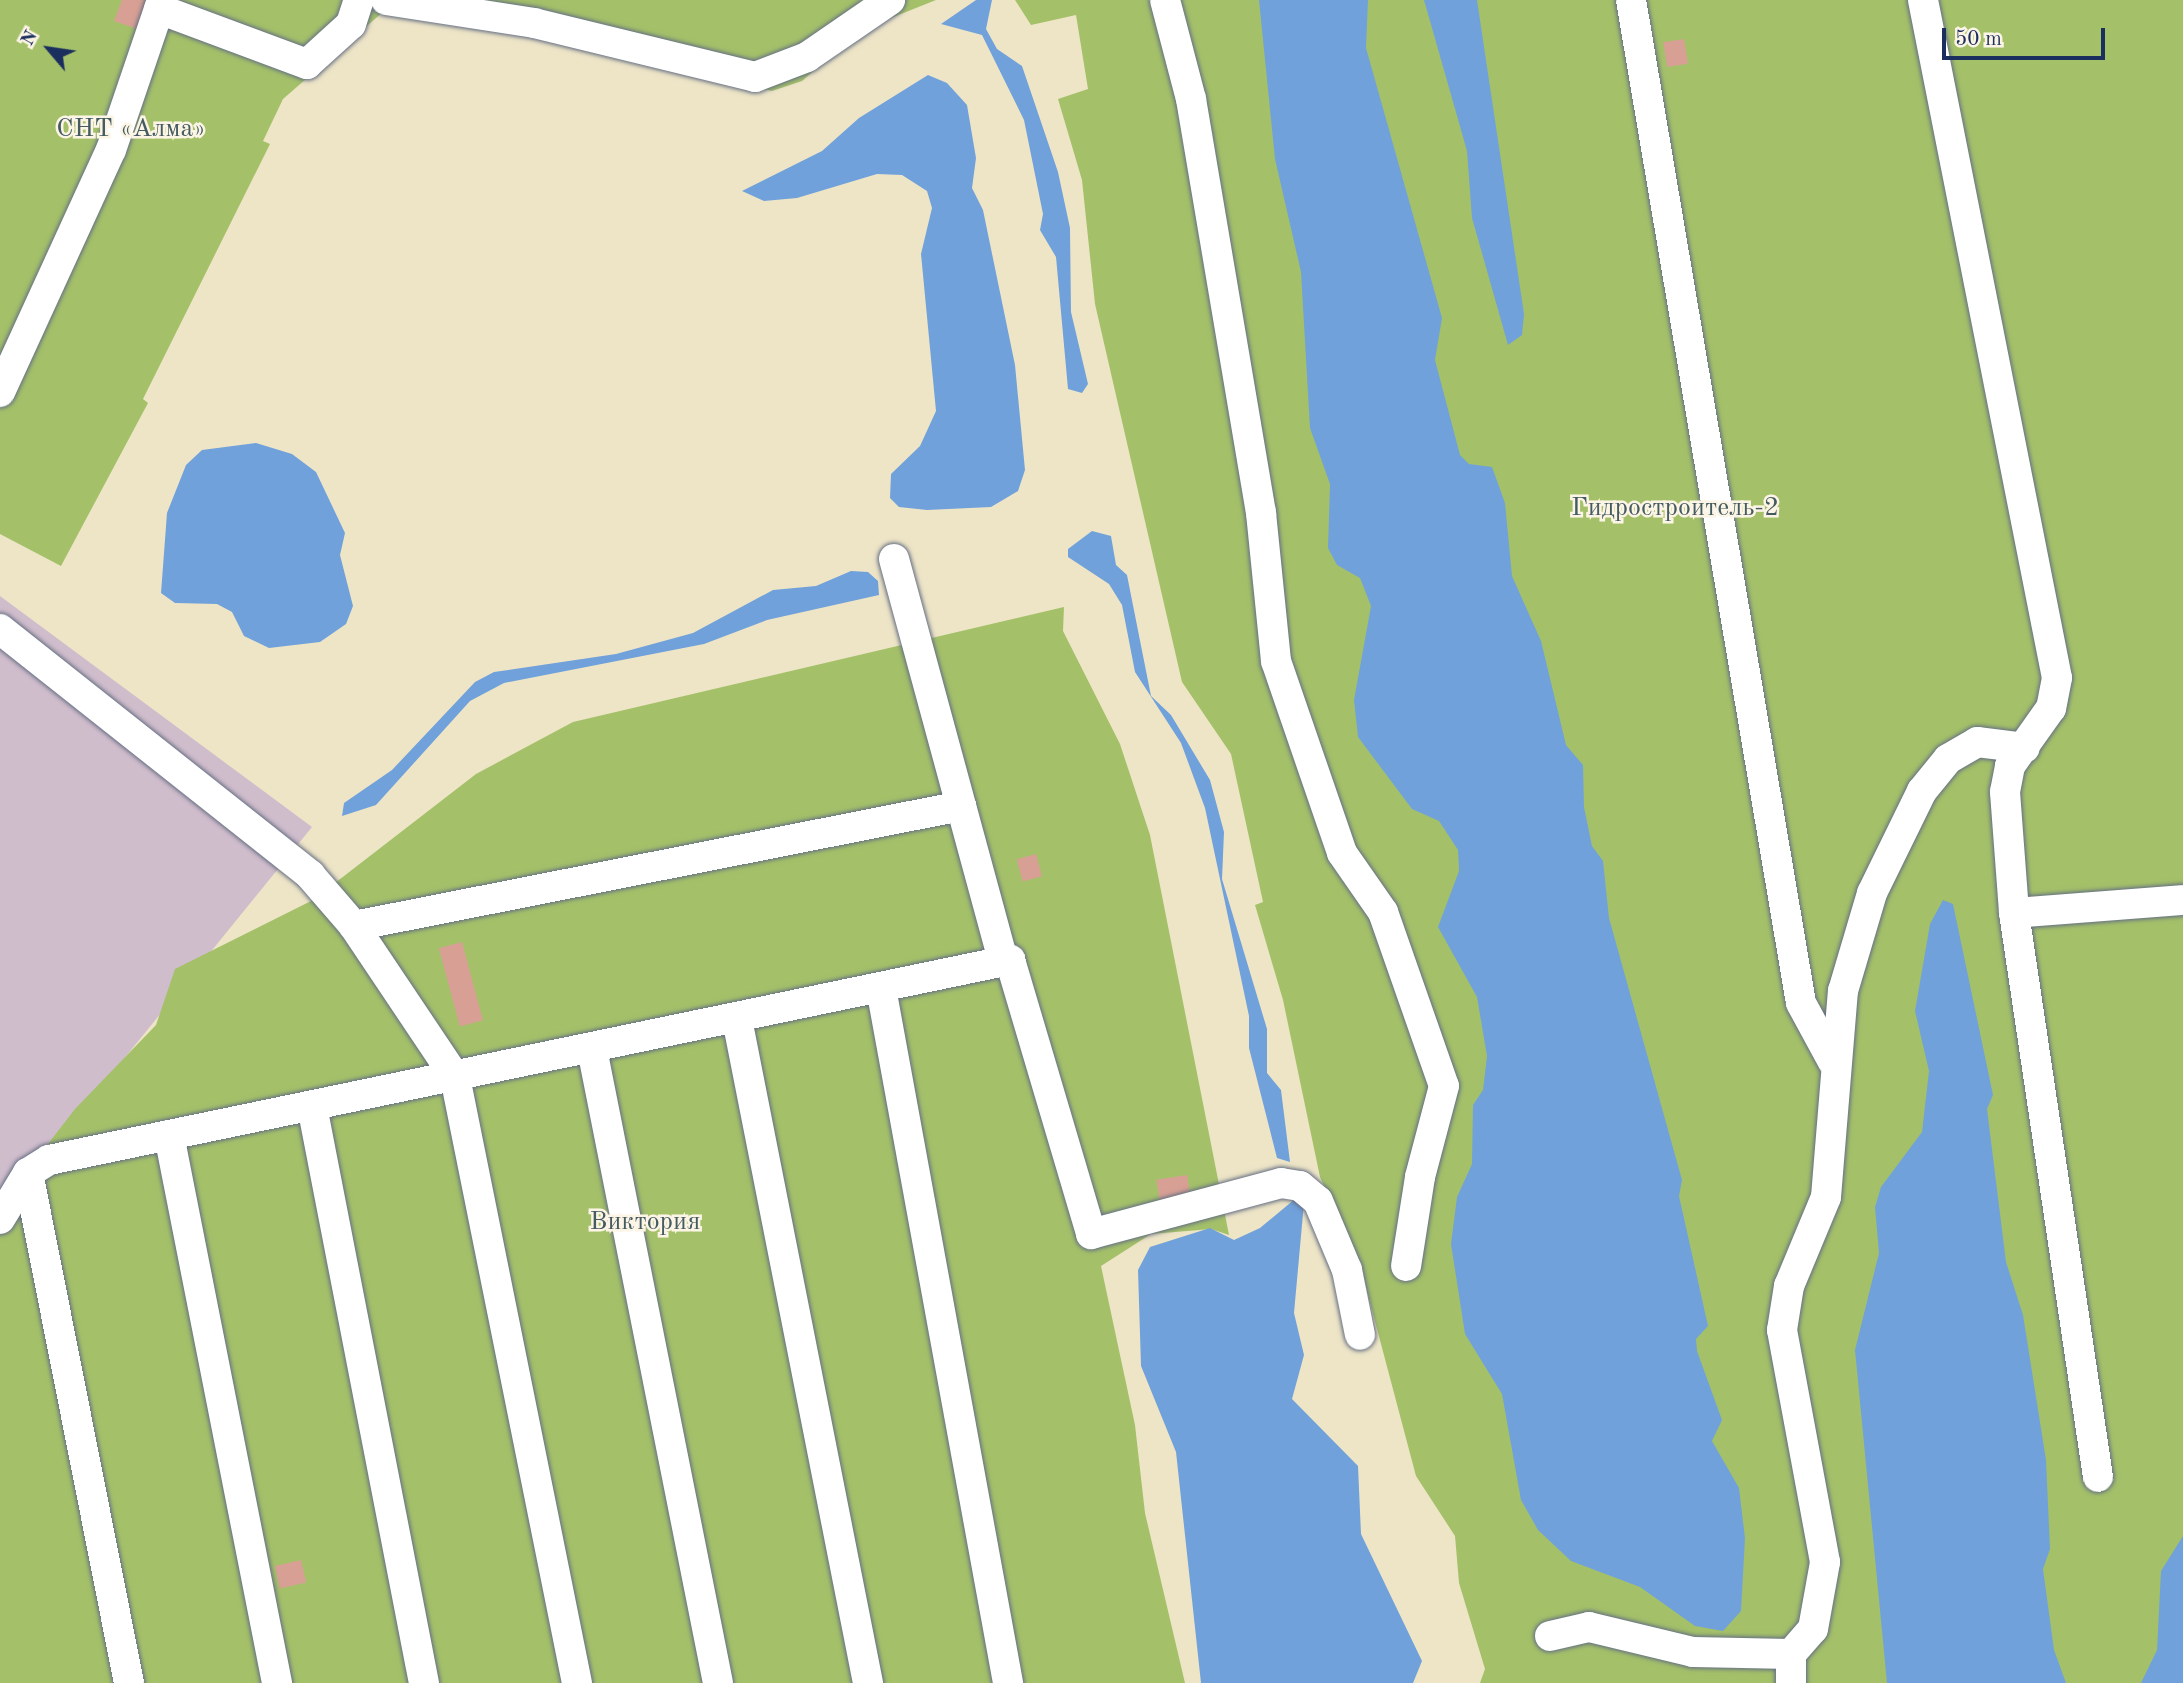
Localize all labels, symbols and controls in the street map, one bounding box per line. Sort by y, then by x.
north arrow [14,14,84,84]
scale bar [1945,14,2108,58]
text: N [18,28,42,50]
text: 50 m [1955,29,2002,50]
park label: СНТ «Алма» [56,114,206,146]
park label: Гидростроитель-2 [1571,493,1779,525]
park label: Виктория [589,1207,701,1239]

